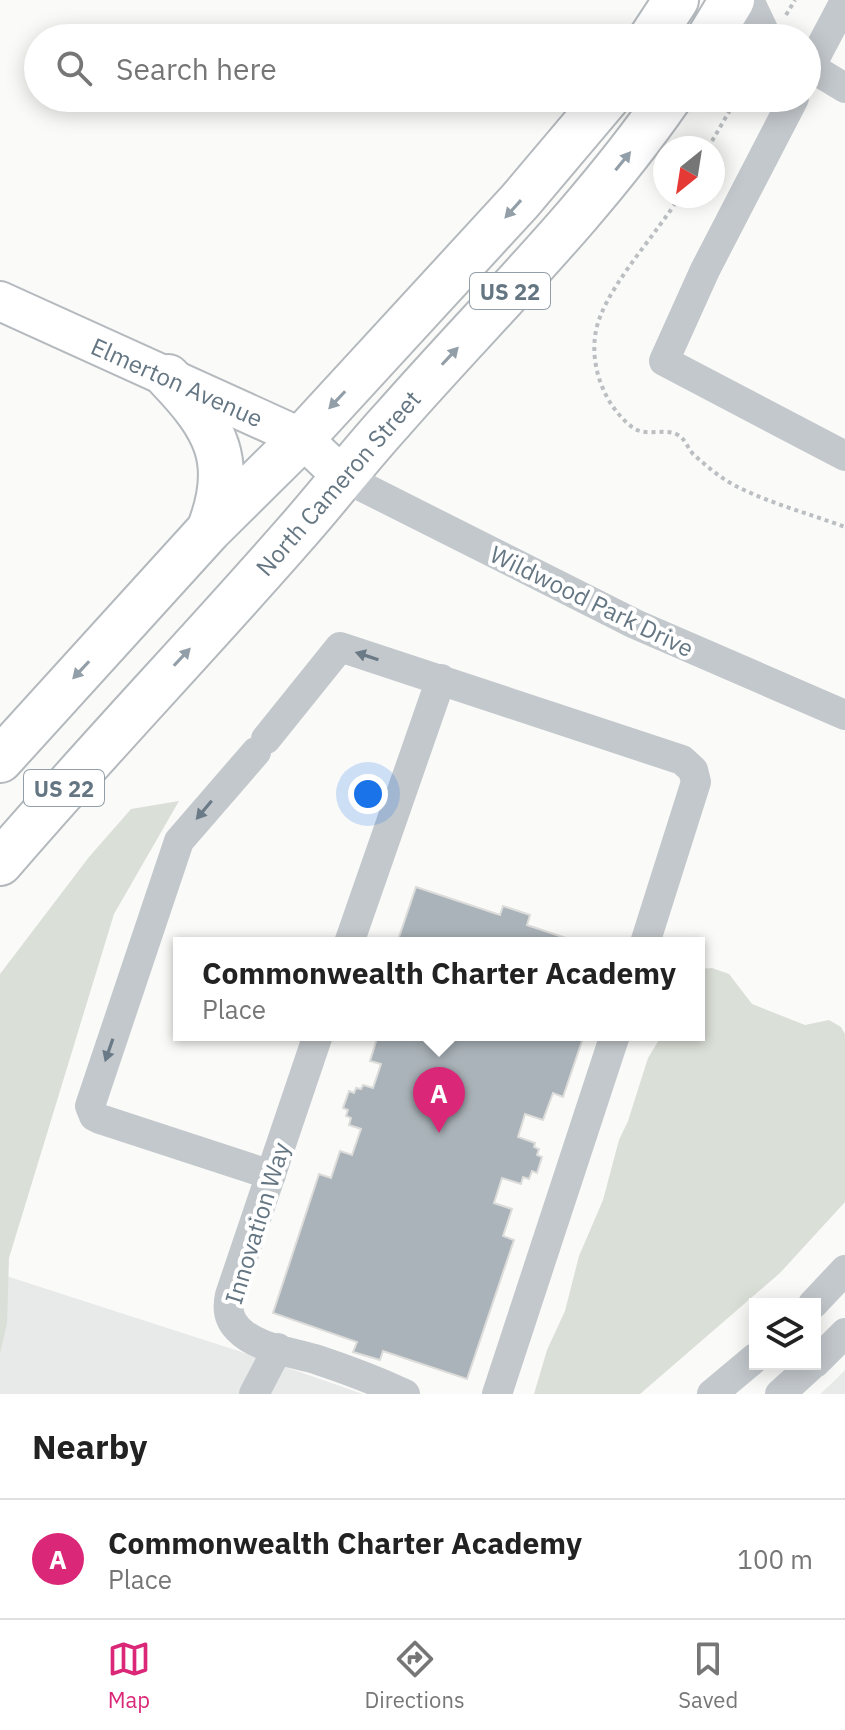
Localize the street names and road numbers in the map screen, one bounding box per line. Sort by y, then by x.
road number: US 22 [470,273,550,309]
street label: Elmerton Avenue [86,330,268,434]
street label: North Cameron Street [248,383,428,583]
street label: Wildwood Park Drive [485,538,699,664]
road number: US 22 [24,770,104,806]
street label: Innovation Way [217,1138,297,1308]

